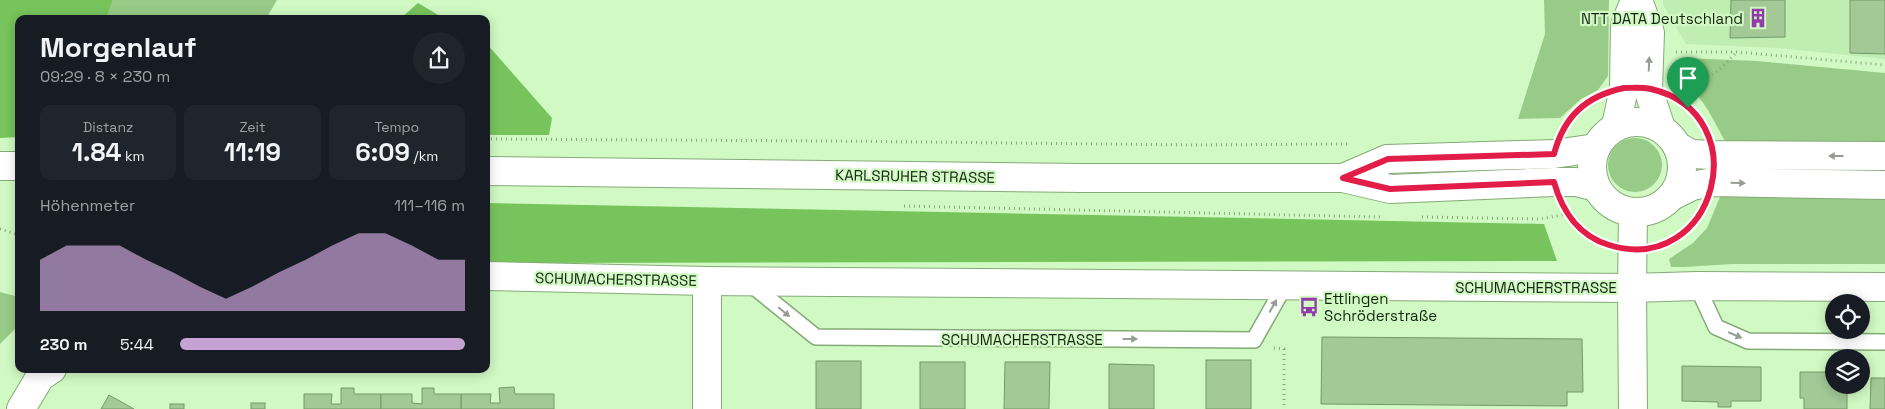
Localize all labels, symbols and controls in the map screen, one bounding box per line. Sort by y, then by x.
building icon: NTT DATA Deutschland [1747,7,1769,29]
place label: NTT DATA Deutschland [1581,9,1743,28]
text: Morgenlauf [40,29,196,65]
button: share [413,32,465,84]
one-way arrow [1646,55,1654,71]
pin [1667,57,1709,108]
icon: arrive [1674,64,1702,92]
text: 09:29 · 8 × 230 m [40,66,170,87]
text: Distanz [83,118,133,136]
text: Zeit [239,118,266,136]
text: Tempo [374,118,419,136]
text: 1.84 [72,136,121,168]
text: 11:19 [224,136,281,168]
text: 6:09 [355,136,410,168]
text: km [121,147,145,165]
text: /km [410,147,438,165]
one-way arrow [1828,152,1844,160]
street label: KARLSRUHER STRASSE [835,165,995,187]
one-way arrow [1730,179,1746,187]
text: Höhenmeter [40,195,135,216]
text: 111–116 m [394,195,465,216]
street label: SCHUMACHERSTRASSE [535,268,697,290]
street label: SCHUMACHERSTRASSE [1455,278,1617,297]
place label: Ettlingen Schröderstraße [1324,289,1437,325]
map controls [1825,294,1870,394]
button: locate [1825,294,1870,339]
bus stop icon: Ettlingen Schröderstraße [1298,296,1320,318]
one-way arrow [1269,299,1277,313]
one-way arrow [778,306,791,317]
street label: SCHUMACHERSTRASSE [941,330,1103,349]
one-way arrow [1728,332,1742,340]
text: 230 m [40,334,87,355]
text: 5:44 [120,334,154,355]
one-way arrow [1123,335,1139,343]
button: layers [1825,349,1870,394]

